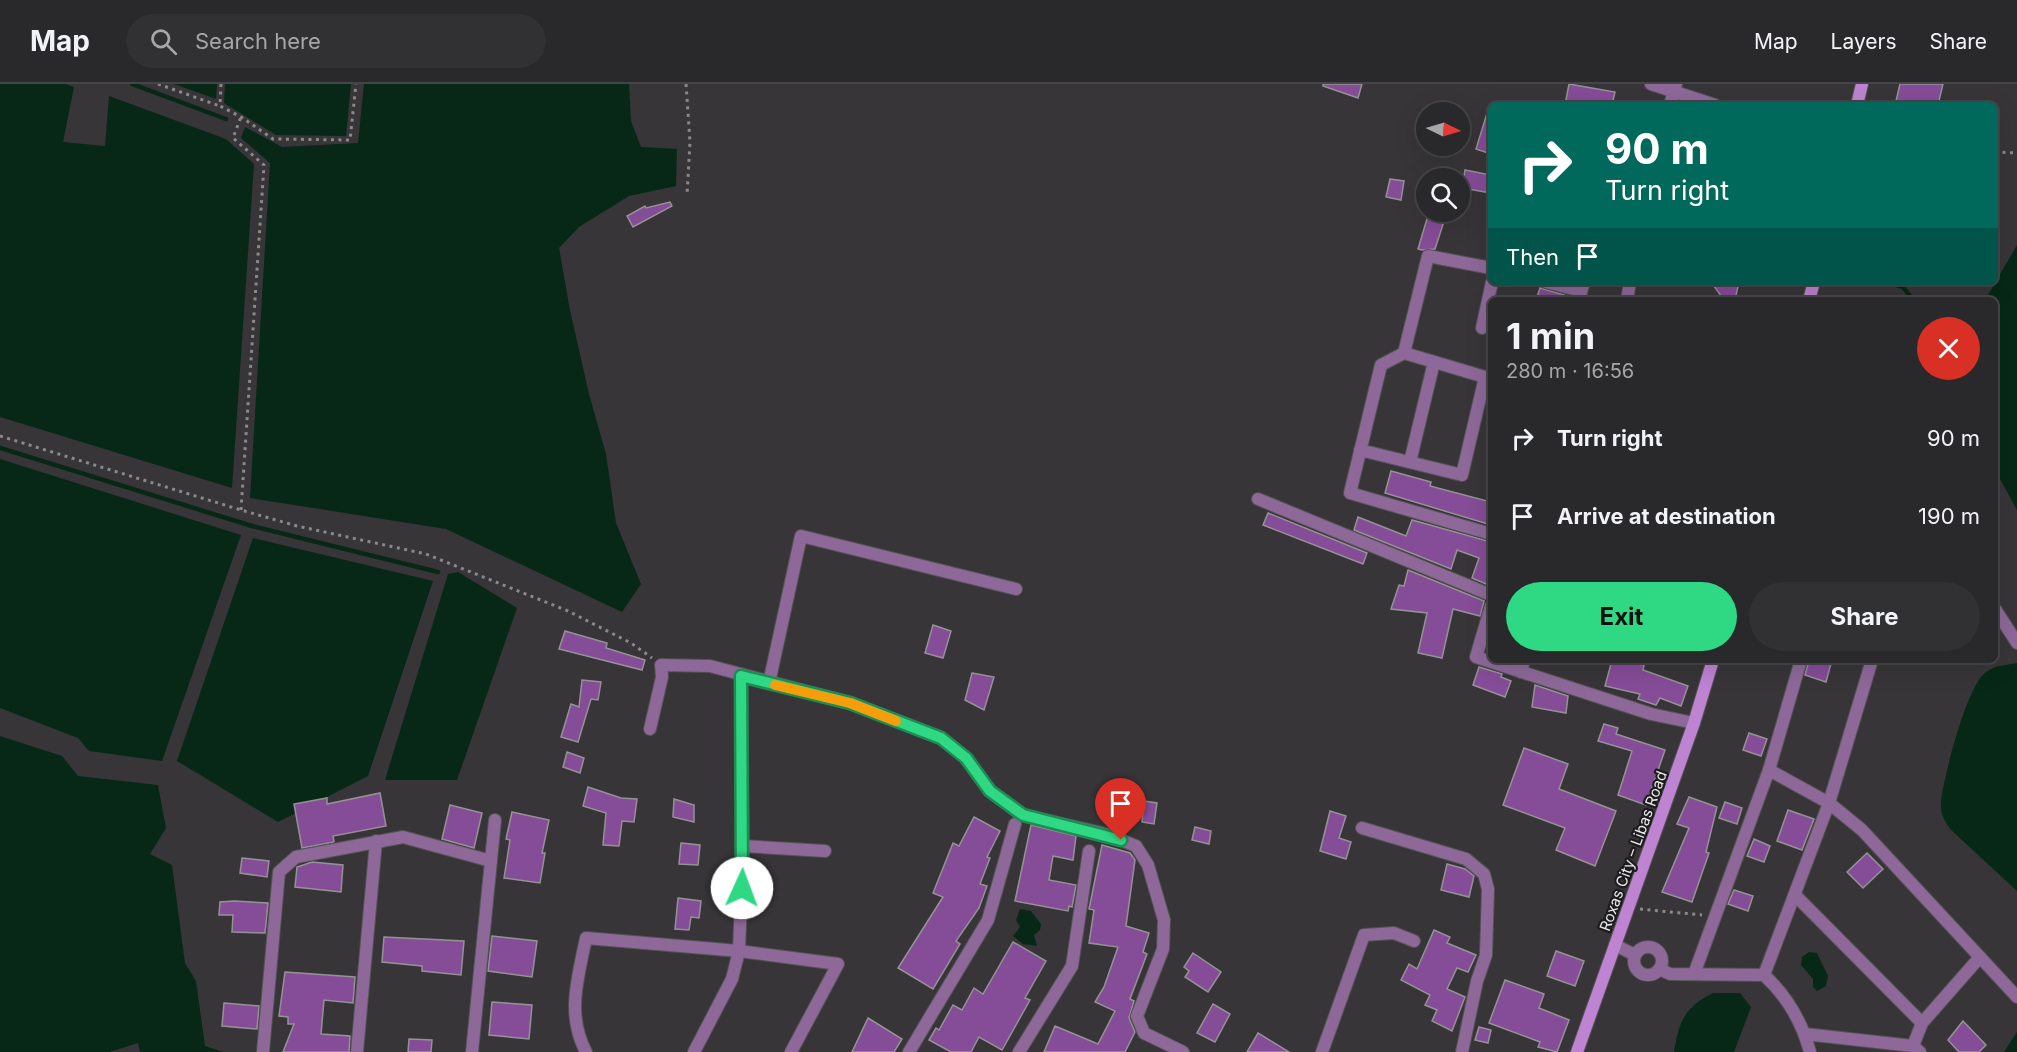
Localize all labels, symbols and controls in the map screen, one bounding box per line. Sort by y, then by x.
search box [126,14,546,68]
text: Map [30,24,90,58]
icon: search [147,25,180,58]
text: Search here [195,28,321,54]
text: Map [1754,29,1798,54]
text: Layers [1831,29,1897,54]
text: Share [1930,29,1987,54]
north arrow [1416,102,1470,156]
map controls [1416,102,1470,222]
text: 90 m [1605,123,1709,174]
icon: right [1506,126,1584,204]
button: search [1416,168,1470,222]
text: Turn right [1605,174,1729,207]
icon: arrive [1571,240,1604,273]
text: Then [1506,244,1559,270]
text: 1 min [1506,314,1595,358]
button: close [1917,317,1980,380]
text: 280 m · 16:56 [1506,359,1634,383]
icon: right [1506,422,1539,455]
text: Turn right [1557,425,1663,451]
text: 90 m [1927,425,1980,451]
icon: arrive [1506,500,1539,533]
text: Arrive at destination [1557,503,1776,529]
text: 190 m [1918,503,1980,529]
button: Exit [1506,582,1737,651]
button: Share [1749,582,1980,651]
street label: Roxas City – Libas Road [1595,768,1671,934]
pin [1095,778,1146,840]
icon: arrive [1104,787,1137,820]
position arrow [710,856,774,920]

